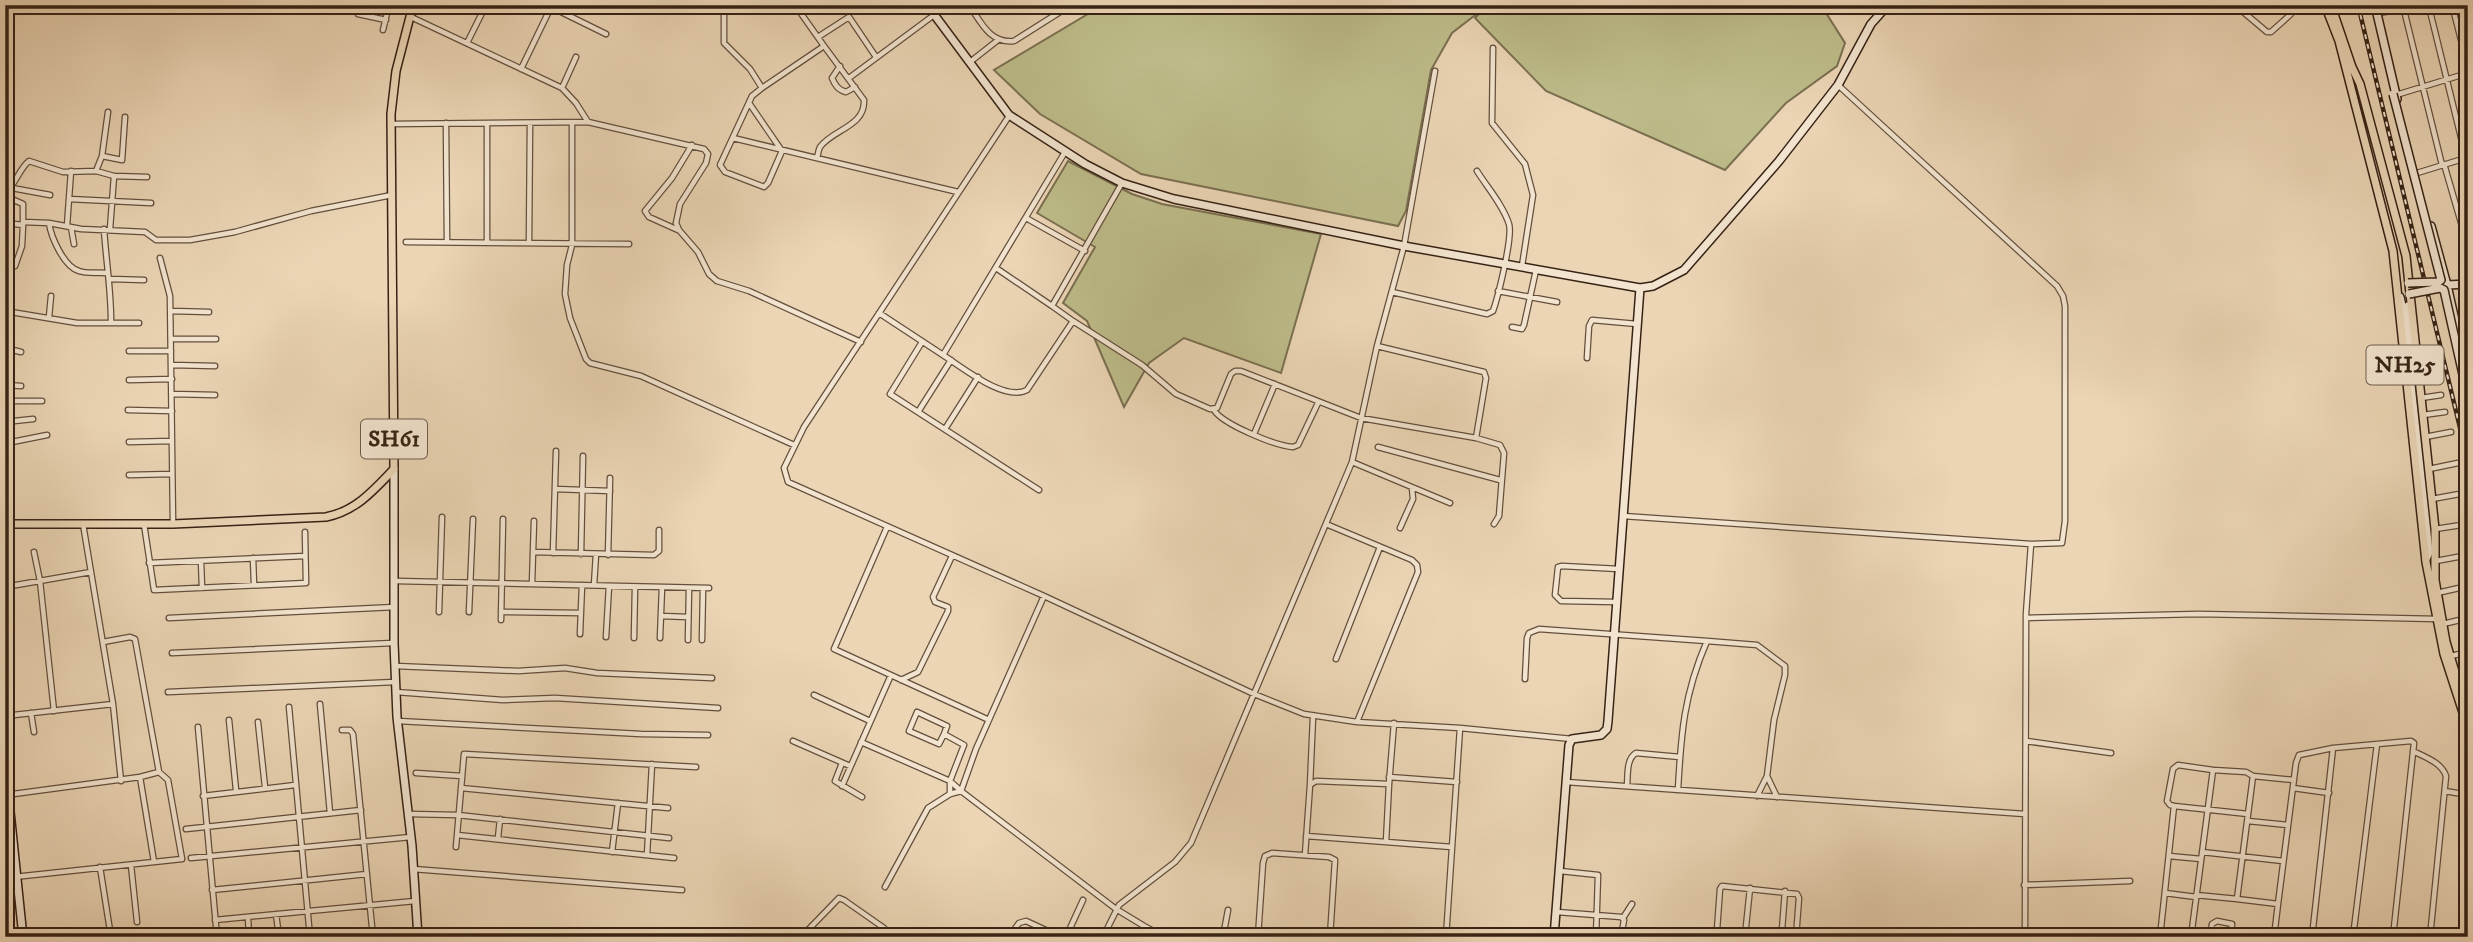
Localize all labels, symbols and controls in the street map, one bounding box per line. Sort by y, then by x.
road number: NH25 [2366,346,2444,384]
road number: SH61 [361,420,427,458]

